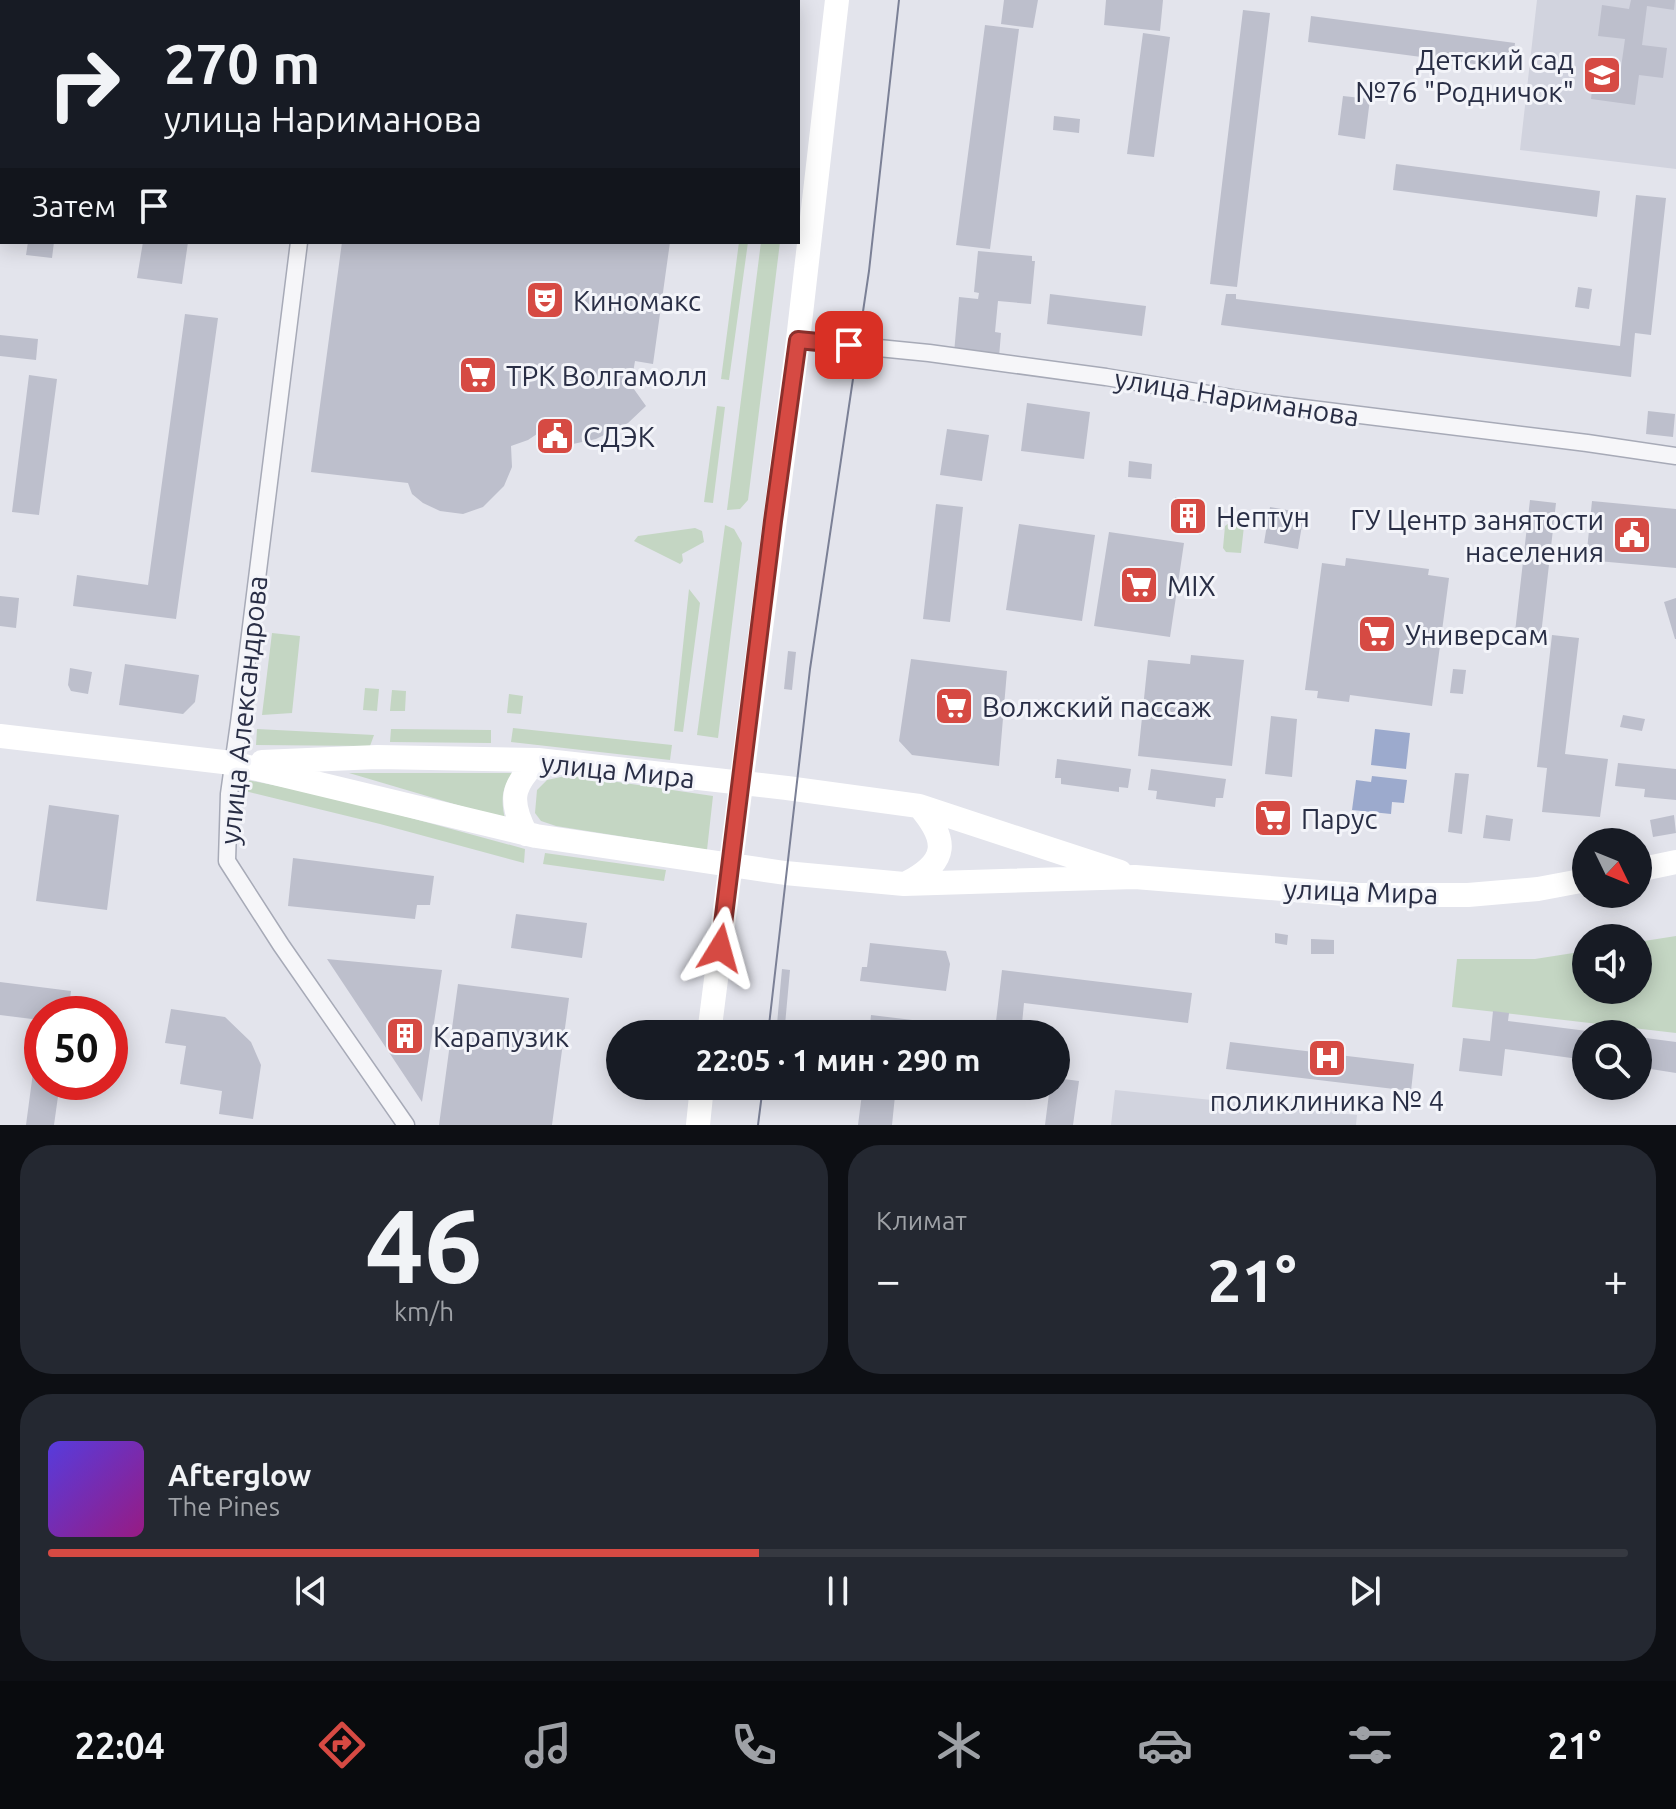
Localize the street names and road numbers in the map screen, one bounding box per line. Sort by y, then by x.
street label: улица Нариманова [1112,362,1362,432]
street label: улица Александрова [213,574,273,846]
street label: улица Мира [539,746,697,794]
street label: улица Мира [1283,873,1439,909]

